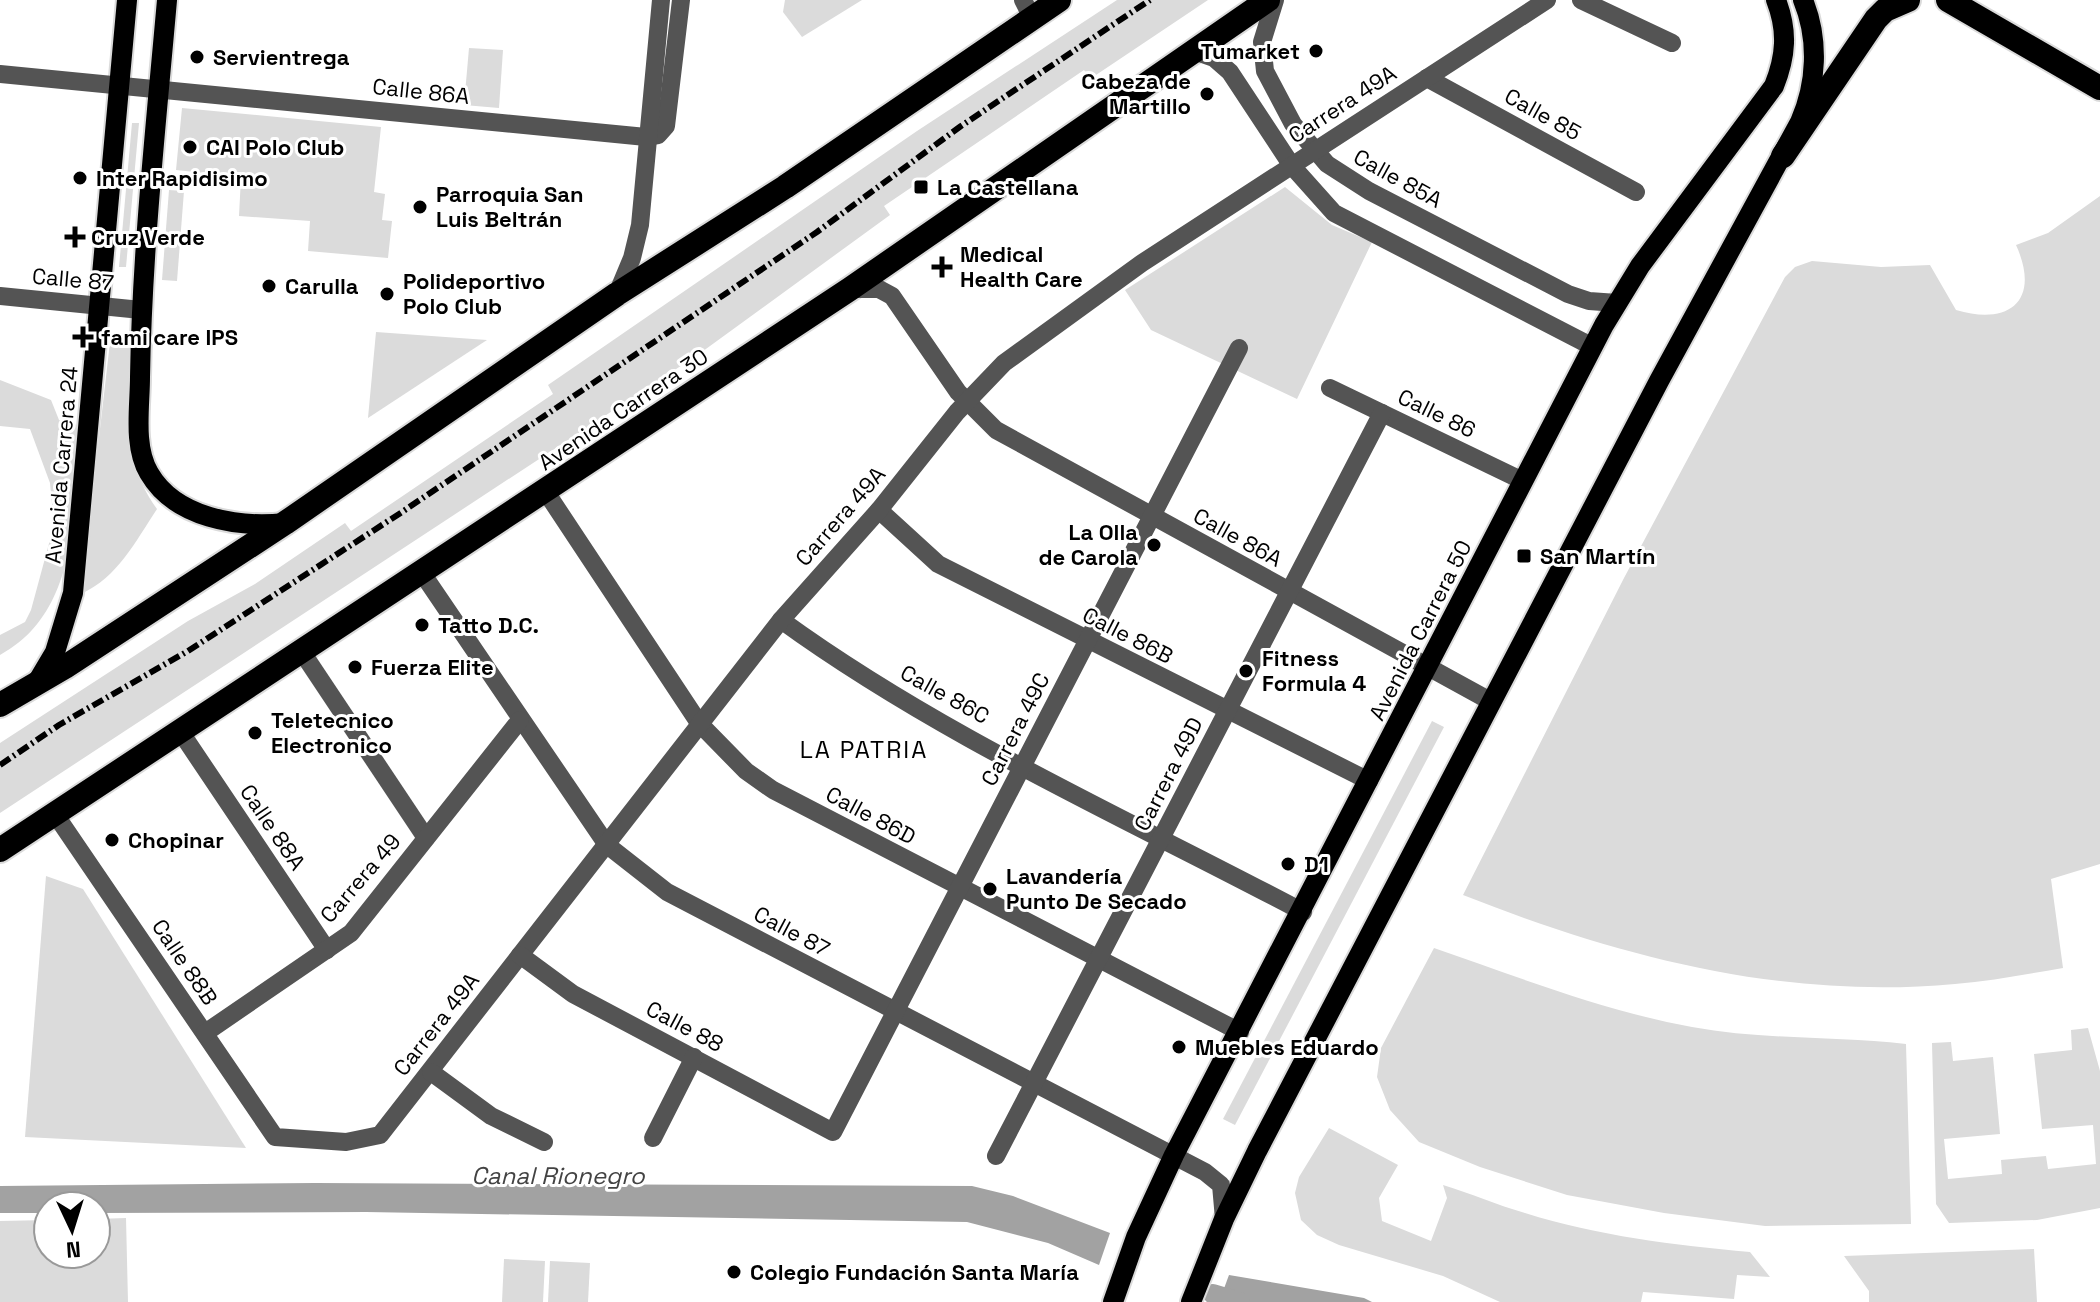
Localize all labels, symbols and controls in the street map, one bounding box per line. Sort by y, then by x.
place label: Tumarket [1201,37,1300,65]
marker: Tumarket [1307,42,1325,60]
place label: Servientrega [213,43,350,71]
marker: Servientrega [188,48,206,66]
street label: Carrera 49A [1283,59,1401,149]
place label: Cabeza de Martillo [1081,67,1191,120]
street label: Calle 86A [371,72,471,110]
street label: Calle 85 [1500,82,1586,146]
marker: Cabeza de Martillo [1198,85,1216,103]
place label: CAI Polo Club [206,133,344,161]
marker: CAI Polo Club [181,138,199,156]
street label: Calle 85A [1349,142,1447,214]
place label: Inter Rapidisimo [96,164,268,192]
marker: Inter Rapidisimo [71,169,89,187]
place label: La Castellana [937,173,1079,201]
marker: La Castellana [912,178,930,196]
place label: Parroquia San Luis Beltrán [436,180,584,233]
marker: Parroquia San Luis Beltrán [411,198,429,216]
place label: Cruz Verde [91,223,205,251]
marker: Cruz Verde [66,228,84,246]
place label: Medical Health Care [960,240,1083,293]
marker: Medical Health Care [931,256,953,278]
street label: Calle 87 [31,261,115,297]
place label: Polideportivo Polo Club [403,267,545,320]
place label: Carulla [285,272,359,300]
marker: Carulla [260,277,278,295]
marker: Polideportivo Polo Club [378,285,396,303]
place label: fami care IPS [101,323,238,351]
marker: fami care IPS [72,326,94,348]
street label: Avenida Carrera 30 [533,342,713,476]
street label: Avenida Carrera 24 [38,365,84,565]
street label: Calle 86 [1393,382,1481,444]
street label: Carrera 49A [789,460,891,572]
street label: Calle 86A [1189,501,1287,573]
place label: La Olla de Carola [1038,518,1138,571]
street label: Avenida Carrera 50 [1362,535,1478,725]
marker: La Olla de Carola [1145,536,1163,554]
place label: San Martín [1540,542,1655,570]
marker: San Martín [1515,547,1533,565]
street label: Calle 86B [1078,600,1178,670]
place label: Tatto D.C. [438,611,539,639]
marker: Tatto D.C. [413,616,431,634]
place label: Fitness Formula 4 [1262,644,1366,697]
place label: Fuerza Elite [371,653,494,681]
marker: Fuerza Elite [346,658,364,676]
street label: Calle 86C [896,658,994,730]
marker: Fitness Formula 4 [1237,662,1255,680]
street label: Carrera 49C [974,668,1056,790]
place label: Teletecnico Electronico [271,706,394,759]
street label: Carrera 49D [1127,712,1209,836]
marker: Teletecnico Electronico [246,724,264,742]
district label: LA PATRIA [800,734,928,765]
street label: Calle 88A [234,779,312,875]
street label: Calle 86D [821,780,921,850]
place label: Chopinar [128,826,224,854]
street label: Carrera 49 [314,828,406,928]
marker: Chopinar [103,831,121,849]
place label: D1 [1304,850,1329,878]
marker: D1 [1279,855,1297,873]
place label: Lavandería Punto De Secado [1006,862,1187,915]
marker: Lavandería Punto De Secado [981,880,999,898]
street label: Calle 87 [749,899,835,963]
street label: Calle 88B [146,913,224,1011]
street label: Carrera 49A [387,967,485,1081]
street label: Calle 88 [641,994,729,1058]
place label: Muebles Eduardo [1195,1033,1379,1061]
marker: Muebles Eduardo [1170,1038,1188,1056]
water label: Canal Rionegro [471,1160,646,1191]
north arrow [32,1190,112,1270]
text: N [65,1235,82,1264]
place label: Colegio Fundación Santa María [750,1258,1079,1286]
marker: Colegio Fundación Santa María [725,1263,743,1281]

